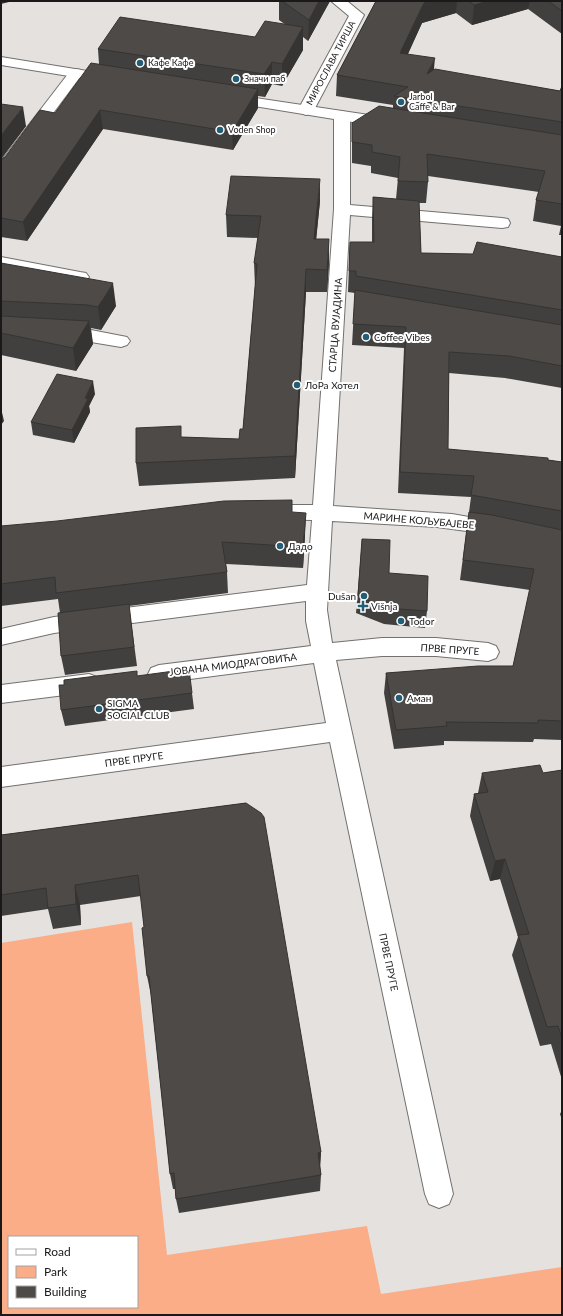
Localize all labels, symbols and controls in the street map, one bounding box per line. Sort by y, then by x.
street label: МИРОСЛАВА ТИРША [304,18,358,107]
place label: Кафе Кафе [148,57,194,68]
marker: Кафе Кафе [135,58,145,68]
place label: Значи паб [244,73,286,84]
marker: Значи паб [231,74,241,84]
place label: Jarbol Caffe & Bar [409,91,455,112]
marker: Jarbol Caffe & Bar [396,97,406,107]
place label: Voden Shop [228,124,276,135]
marker: Voden Shop [215,125,225,135]
street label: СТАРЦА ВУЈАДИНА [326,277,344,373]
place label: Coffee Vibes [374,331,430,343]
marker: Coffee Vibes [361,332,371,342]
place label: ЛоРа Хотел [304,379,359,391]
marker: ЛоРа Хотел [292,380,302,390]
street label: МАРИНЕ КОЉУБАЈЕВЕ [363,509,475,531]
place label: Дадо [288,540,313,552]
marker: Дадо [275,541,285,551]
place label: Dušan [328,590,356,602]
marker: Dušan [359,591,369,601]
place label: Višnja [371,600,397,612]
marker: Višnja [358,601,368,611]
place label: Todor [409,615,435,627]
marker: Todor [396,616,406,626]
street label: ПРВЕ ПРУГЕ [420,641,480,657]
street label: ЈОВАНА МИОДРАГОВИЋА [169,650,298,678]
place label: Аман [407,692,431,704]
marker: Аман [394,693,404,703]
place label: SIGMA SOCIAL CLUB [107,697,169,721]
marker: SIGMA SOCIAL CLUB [94,704,104,714]
street label: ПРВЕ ПРУГЕ [104,749,164,769]
street label: ПРВЕ ПРУГЕ [377,932,401,992]
legend [8,1236,138,1308]
text: Road [44,1244,71,1259]
text: Park [44,1264,68,1279]
text: Building [44,1284,87,1299]

